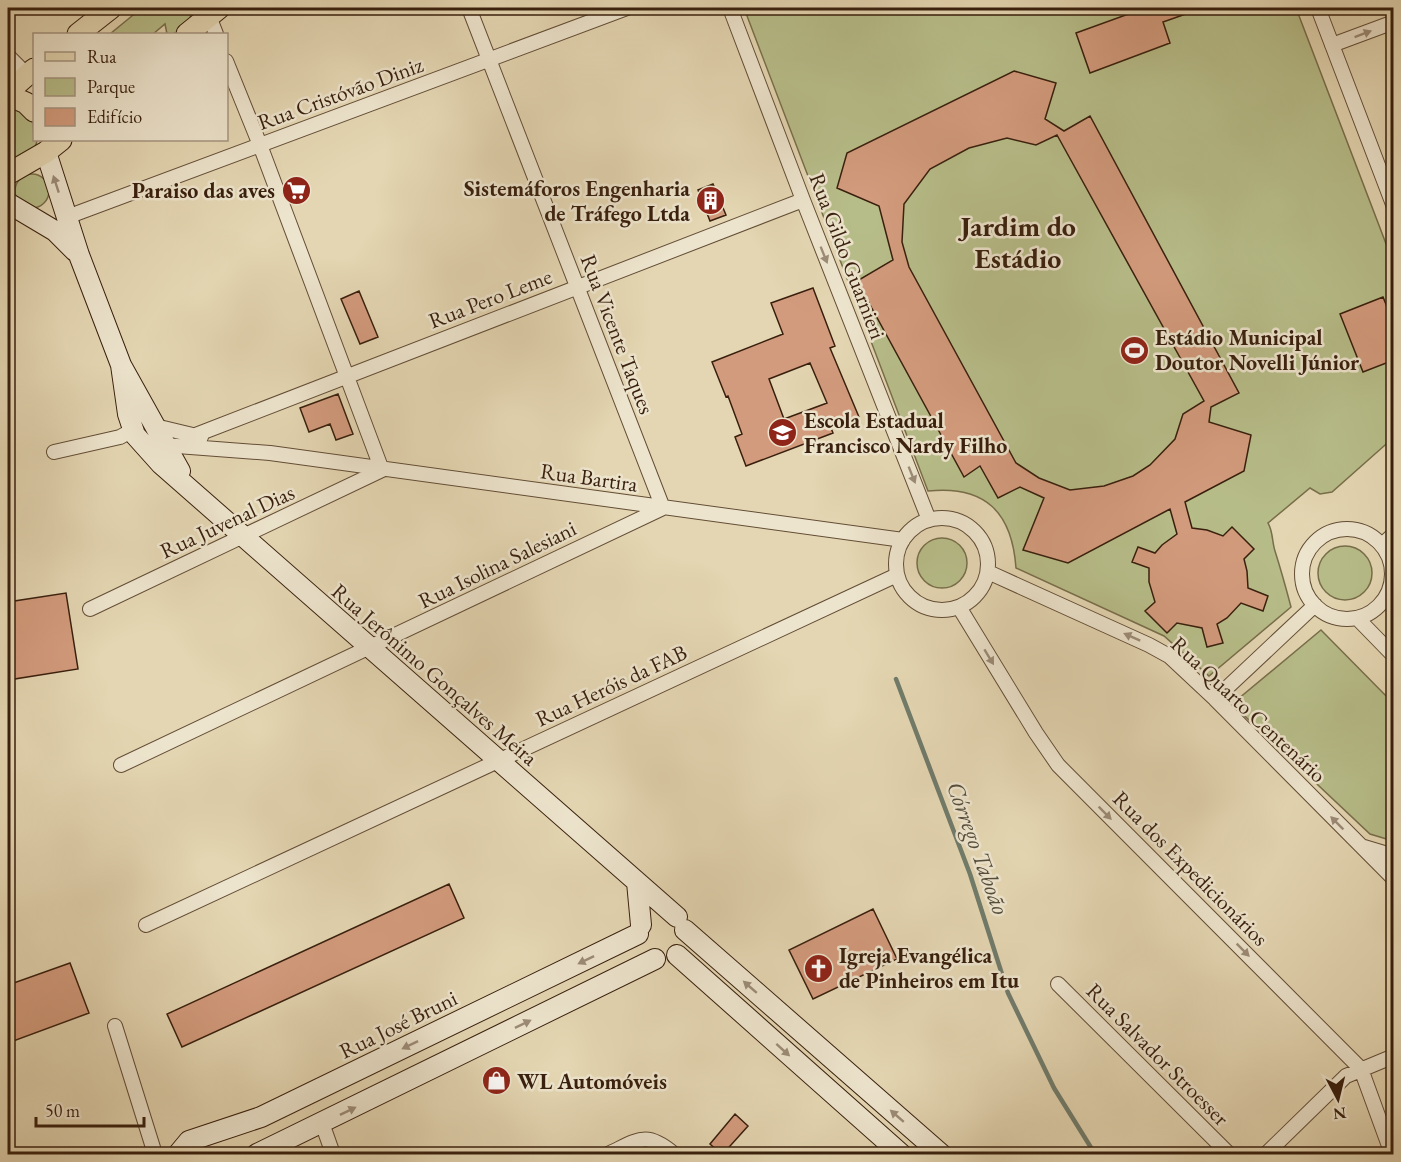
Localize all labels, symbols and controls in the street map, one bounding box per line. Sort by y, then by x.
one-way arrow [1354,28,1372,38]
legend [33,33,228,141]
text: Rua [87,45,117,68]
street label: Rua Cristóvão Diniz [253,50,428,137]
text: Parque [87,75,135,98]
text: Edifício [87,105,142,128]
street label: Rua Gildo Guarnieri [803,169,893,343]
supermarket icon: Paraiso das aves [280,174,312,206]
place label: Sistemáforos Engenharia de Tráfego Ltda [464,174,690,228]
one-way arrow [50,175,60,193]
place label: Paraiso das aves [132,176,275,205]
building icon: Sistemáforos Engenharia de Tráfego Ltda [695,185,727,217]
district label: Jardim do Estádio [957,208,1076,276]
one-way arrow [820,246,830,264]
street label: Rua Vicente Taques [574,250,661,418]
street label: Rua Pero Leme [424,262,556,335]
place label: Estádio Municipal Doutor Novelli Júnior [1155,323,1360,377]
sports icon: Estádio Municipal Doutor Novelli Júnior [1118,334,1150,366]
place label: Escola Estadual Francisco Nardy Filho [804,406,1007,460]
school or university icon: Escola Estadual Francisco Nardy Filho [767,417,799,449]
street label: Rua Bartira [538,456,640,499]
one-way arrow [908,466,917,484]
street label: Rua Juvenal Dias [155,478,299,565]
street label: Rua Isolina Salesiani [413,514,581,615]
street label: Rua Jerônimo Gonçalves Meira [326,577,544,772]
street label: Rua Quarto Centenário [1165,630,1333,789]
one-way arrow [1123,633,1140,642]
street label: Rua Heróis da FAB [531,638,692,733]
one-way arrow [984,649,995,665]
water label: Córrego Taboão [940,777,1017,919]
street label: Rua dos Expedicionários [1107,784,1275,952]
one-way arrow [1098,805,1112,819]
one-way arrow [1331,817,1345,831]
place label: Igreja Evangélica de Pinheiros em Itu [839,941,1019,995]
one-way arrow [1236,943,1250,957]
church icon: Igreja Evangélica de Pinheiros em Itu [802,952,834,984]
one-way arrow [577,955,594,964]
street label: Rua Salvador Stroesser [1080,977,1236,1132]
one-way arrow [743,981,758,994]
street label: Rua José Bruni [334,983,462,1065]
one-way arrow [514,1020,531,1029]
one-way arrow [402,1040,419,1049]
one-way arrow [776,1043,791,1057]
shop icon: WL Automóveis [480,1065,512,1097]
place label: WL Automóveis [517,1067,667,1096]
north arrow [1308,1069,1368,1129]
scale bar [36,1090,144,1128]
text: 50 m [45,1099,80,1122]
text: N [1332,1102,1347,1125]
one-way arrow [339,1106,356,1115]
one-way arrow [890,1110,905,1123]

